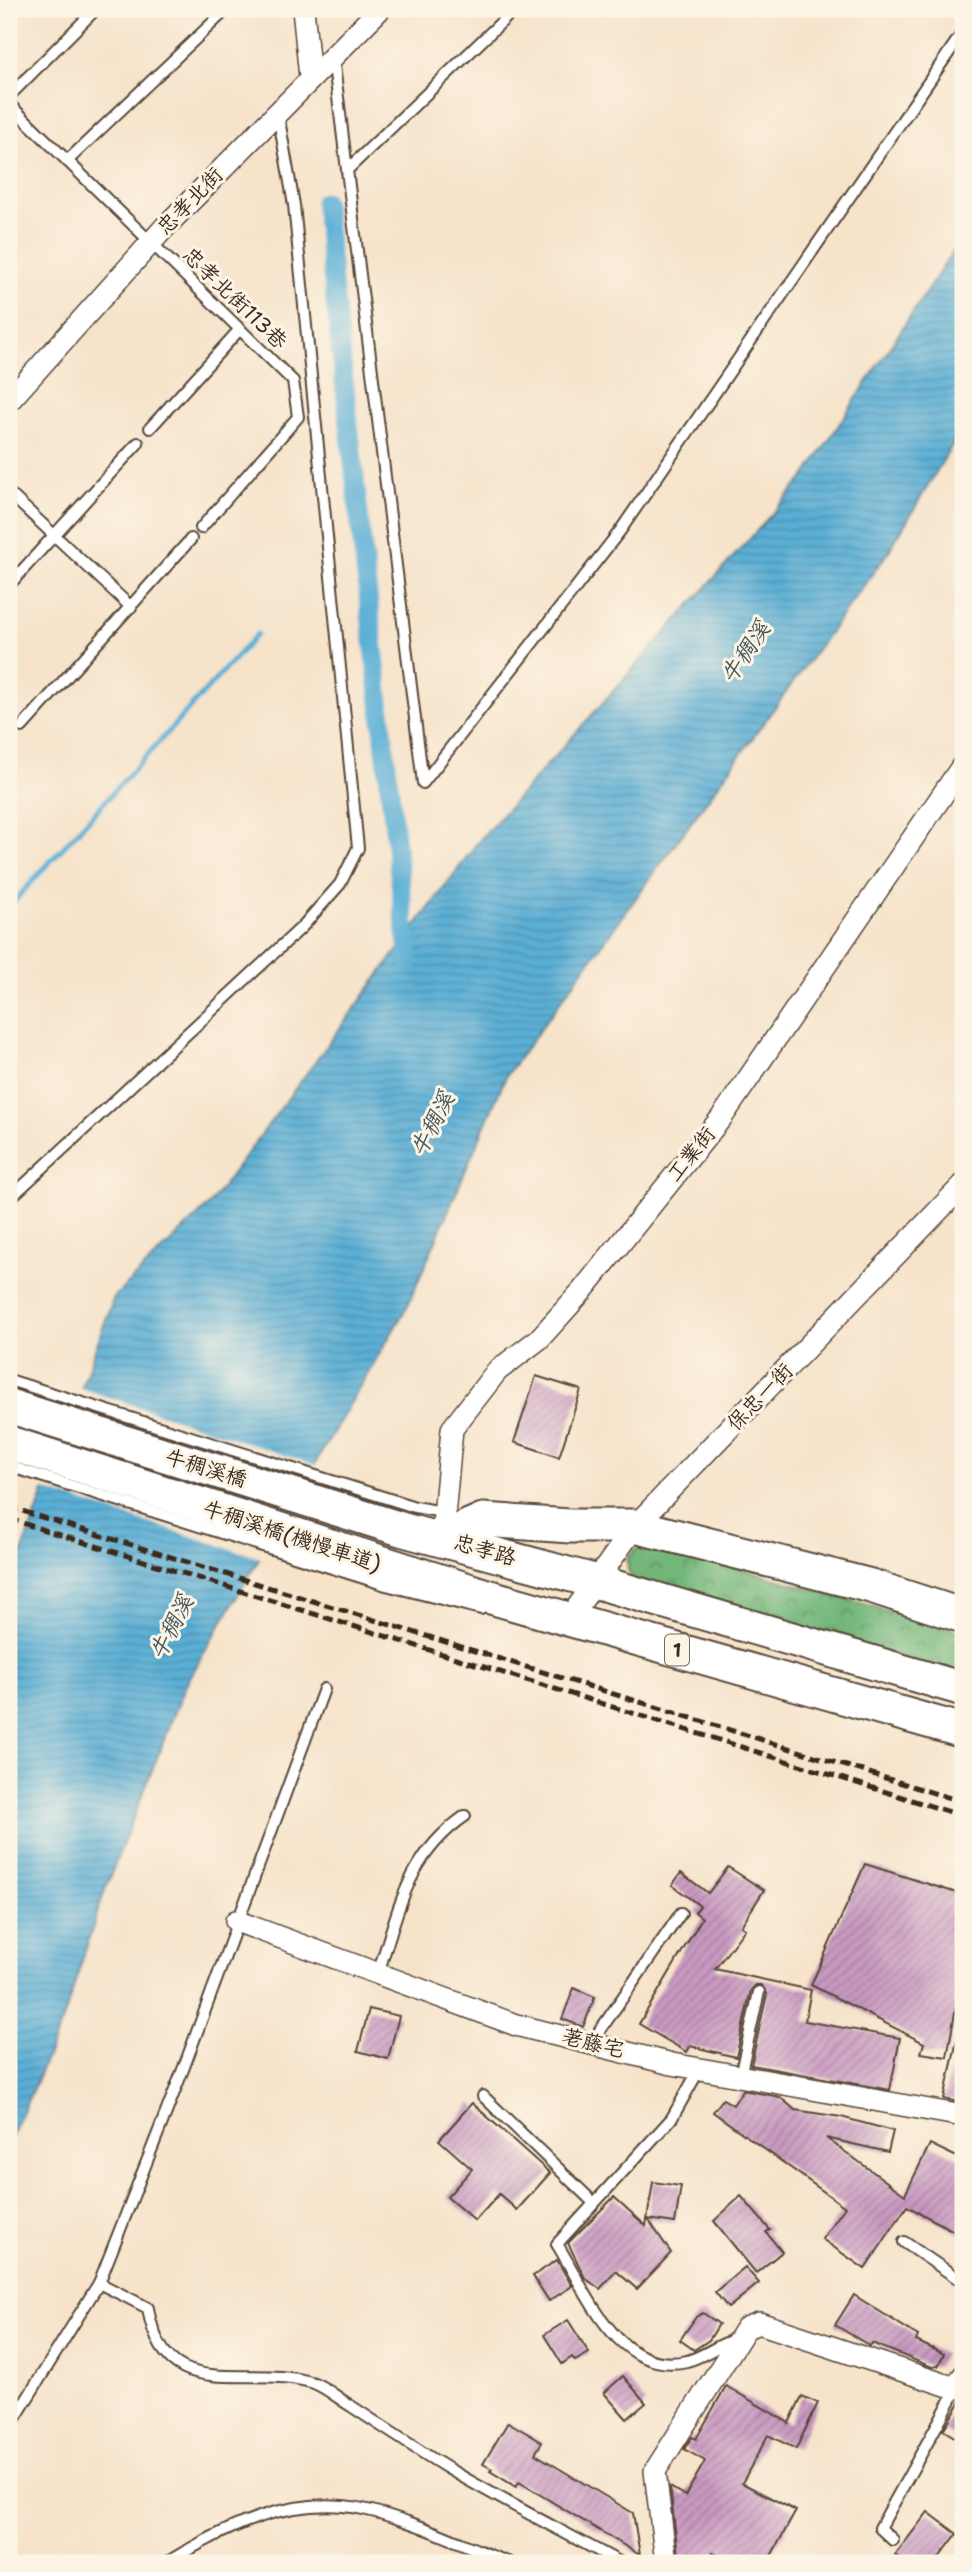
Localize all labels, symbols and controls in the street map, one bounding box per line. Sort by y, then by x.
street label: 忠孝北街 [151,161,229,241]
street label: 忠孝北街113巷 [177,241,293,355]
water label: 牛稠溪 [713,613,778,689]
water label: 牛稠溪 [403,1085,462,1162]
street label: 工業街 [660,1121,722,1187]
street label: 保忠一街 [721,1357,799,1437]
street label: 牛稠溪橋 [162,1442,250,1494]
street label: 牛稠溪橋(機慢車道) [199,1494,385,1578]
street label: 忠孝路 [451,1528,519,1572]
water label: 牛稠溪 [142,1588,201,1665]
road number: 1 [665,1634,689,1666]
street label: 荖藤宅 [559,2022,627,2064]

